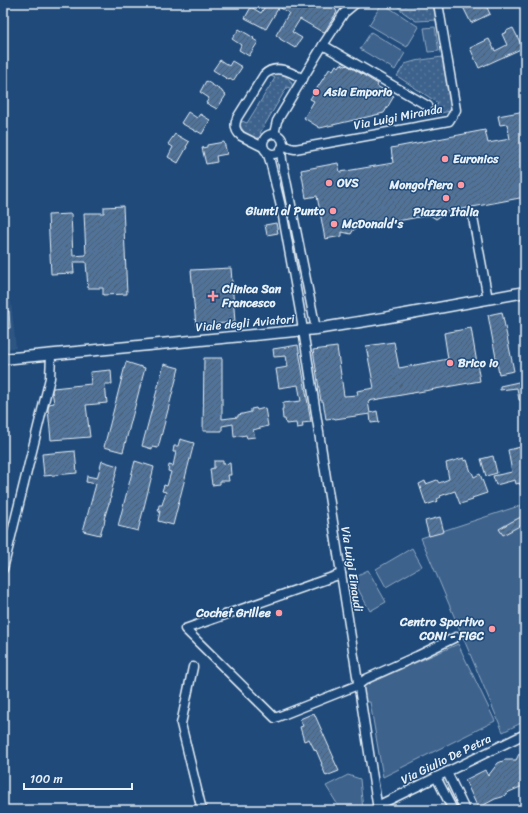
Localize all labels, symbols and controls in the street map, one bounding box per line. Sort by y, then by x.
place label: Asia Emporio [323,81,393,103]
marker: Asia Emporio [311,87,321,97]
street label: Via Luigi Miranda [352,97,445,136]
place label: Euronics [453,148,499,170]
marker: Euronics [440,154,450,164]
place label: OVS [336,172,359,194]
place label: Mongolfiera [388,174,453,196]
marker: OVS [324,178,334,188]
marker: Mongolfiera [456,180,466,190]
marker: Piazza Italia [441,193,451,203]
place label: Giunti al Punto [245,200,325,222]
place label: Piazza Italia [413,201,480,223]
marker: Giunti al Punto [328,206,338,216]
place label: McDonald's [341,213,404,235]
marker: McDonald's [329,219,339,229]
place label: Clinica San Francesco [221,278,282,314]
marker: Clinica San Francesco [207,290,219,302]
street label: Viale degli Aviatori [195,308,296,338]
place label: Brico io [458,352,499,374]
marker: Brico io [445,358,455,368]
street label: Via Luigi Einaudi [334,525,370,614]
place label: Cochet Grillee [195,602,272,624]
marker: Cochet Grillee [274,608,284,618]
place label: Centro Sportivo CONI - FIGC [399,611,485,647]
marker: Centro Sportivo CONI - FIGC [487,624,497,634]
street label: Via Giulio De Petra [397,728,495,790]
scale bar [24,765,132,791]
text: 100 m [30,768,63,790]

